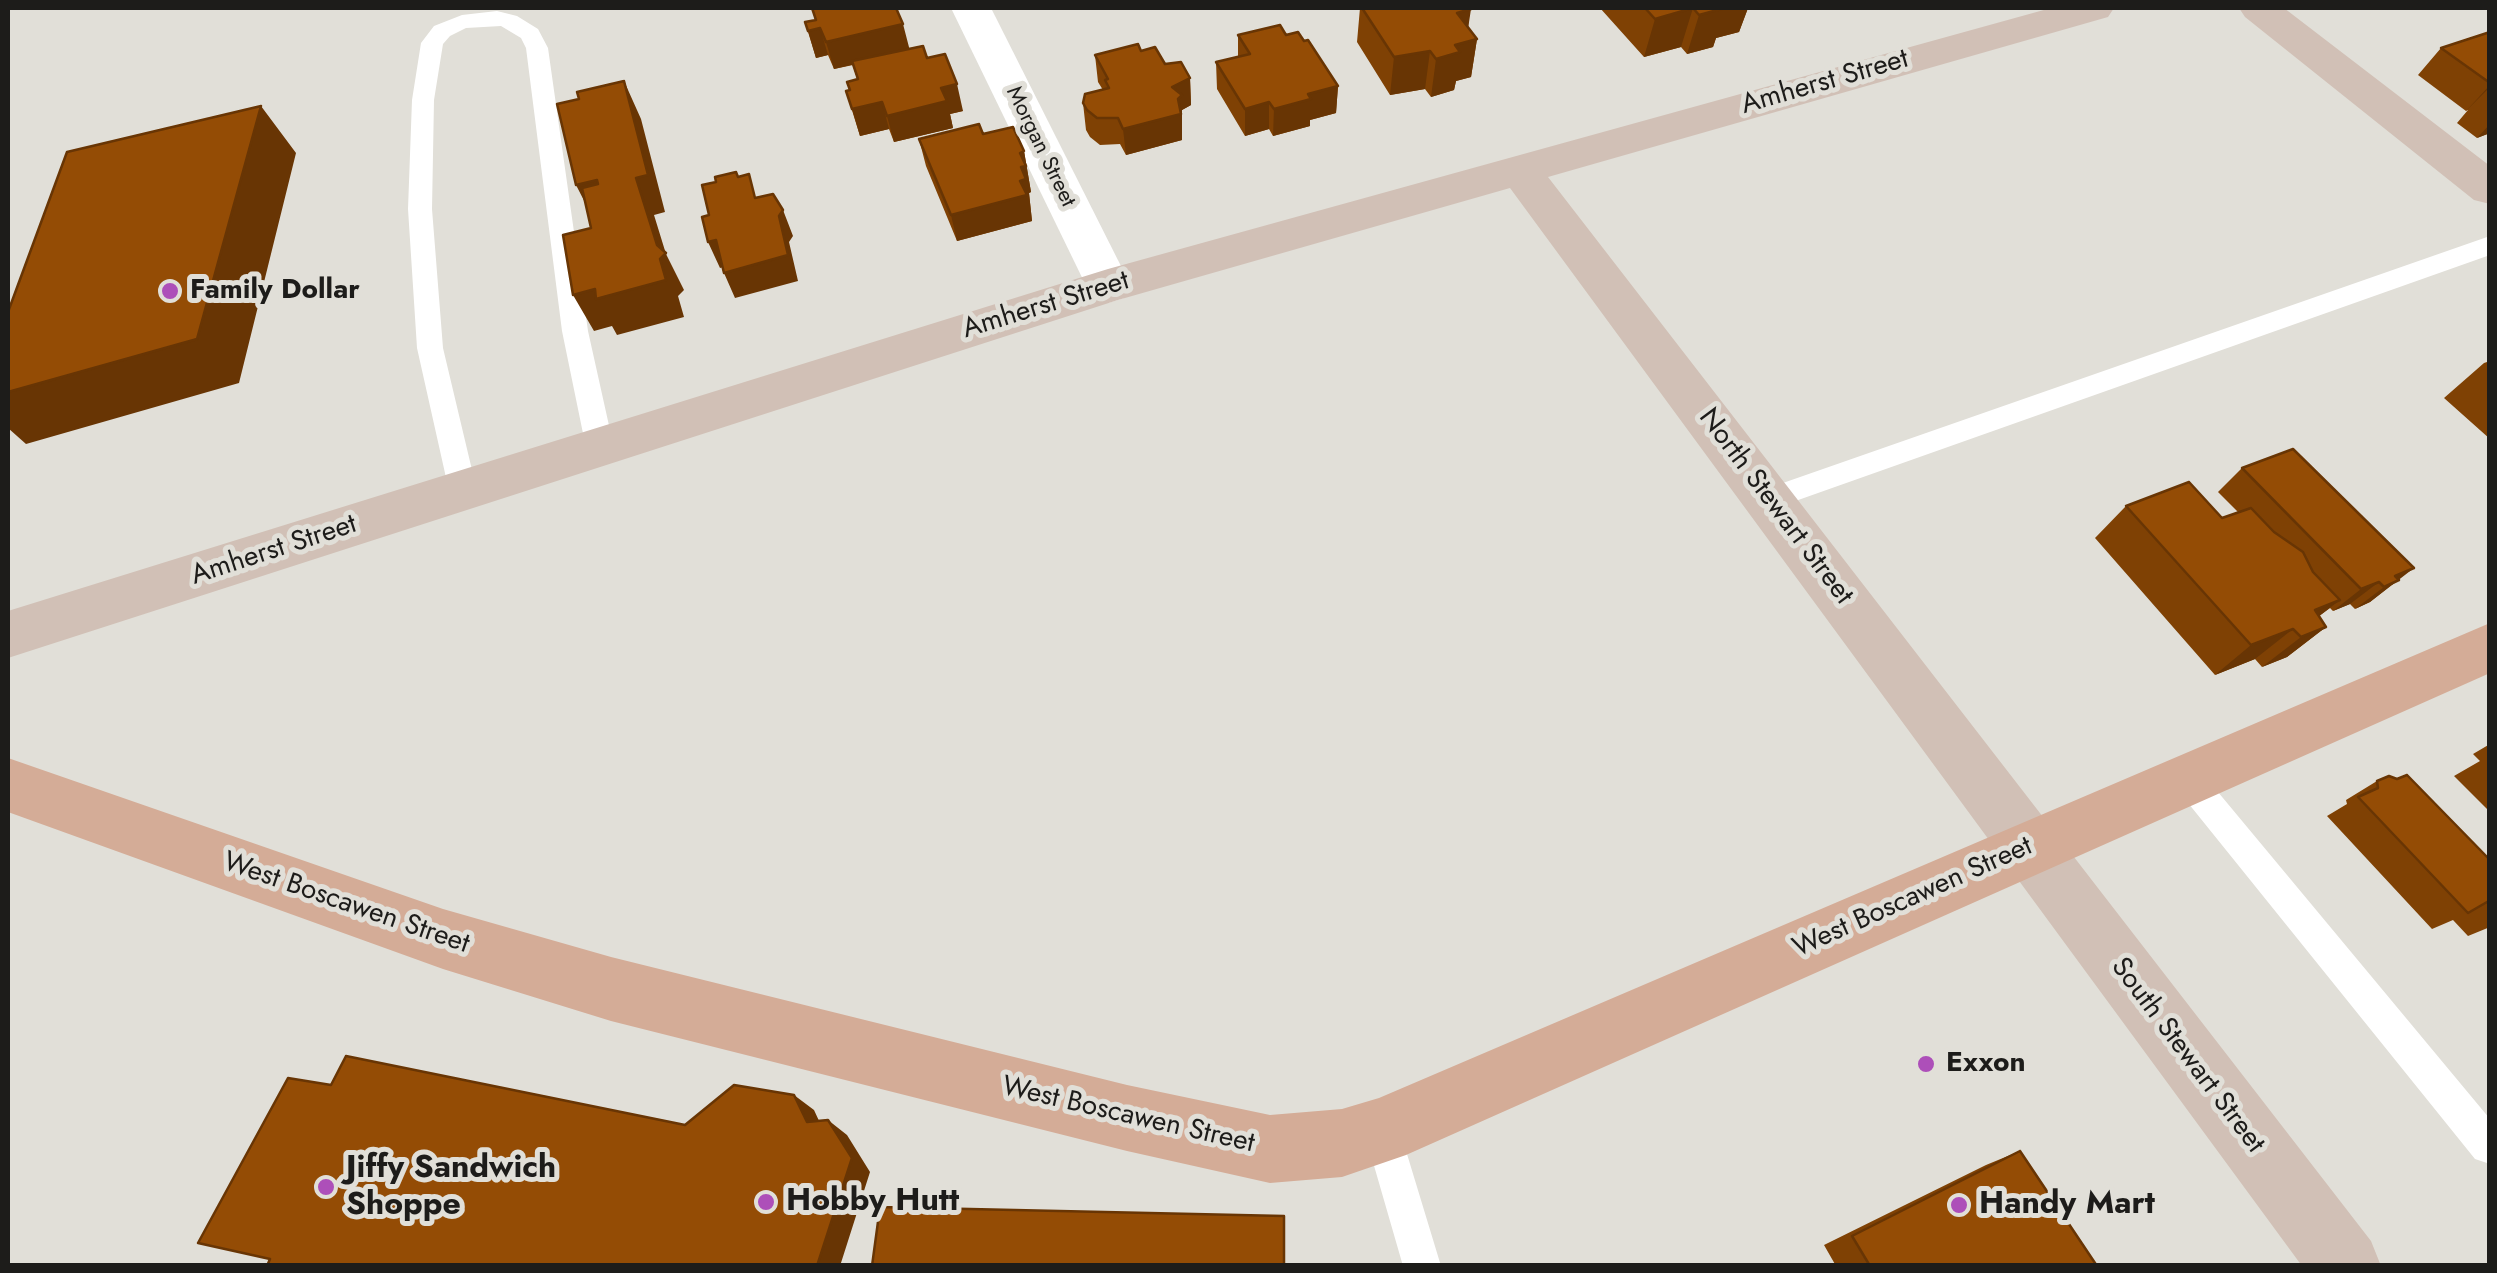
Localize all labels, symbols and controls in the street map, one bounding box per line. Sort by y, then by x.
street label: Amherst Street [1738,43,1912,123]
street label: Morgan Street [999,82,1081,212]
street label: Amherst Street [959,265,1133,347]
place label: Family Dollar [190,274,360,308]
marker: Family Dollar [159,280,181,302]
street label: North Stewart Street [1690,402,1860,612]
street label: Amherst Street [187,508,361,594]
street label: West Boscawen Street [1788,830,2038,966]
street label: West Boscawen Street [218,846,474,962]
street label: South Stewart Street [2103,952,2271,1160]
place label: Exxon [1946,1047,2026,1081]
marker: Exxon [1915,1053,1937,1075]
street label: West Boscawen Street [998,1071,1258,1161]
place label: Jiffy Sandwich Shoppe [346,1150,556,1225]
marker: Jiffy Sandwich Shoppe [315,1176,337,1198]
place label: Hobby Hutt [786,1183,959,1221]
place label: Handy Mart [1979,1186,2155,1224]
marker: Hobby Hutt [755,1191,777,1213]
marker: Handy Mart [1948,1194,1970,1216]

